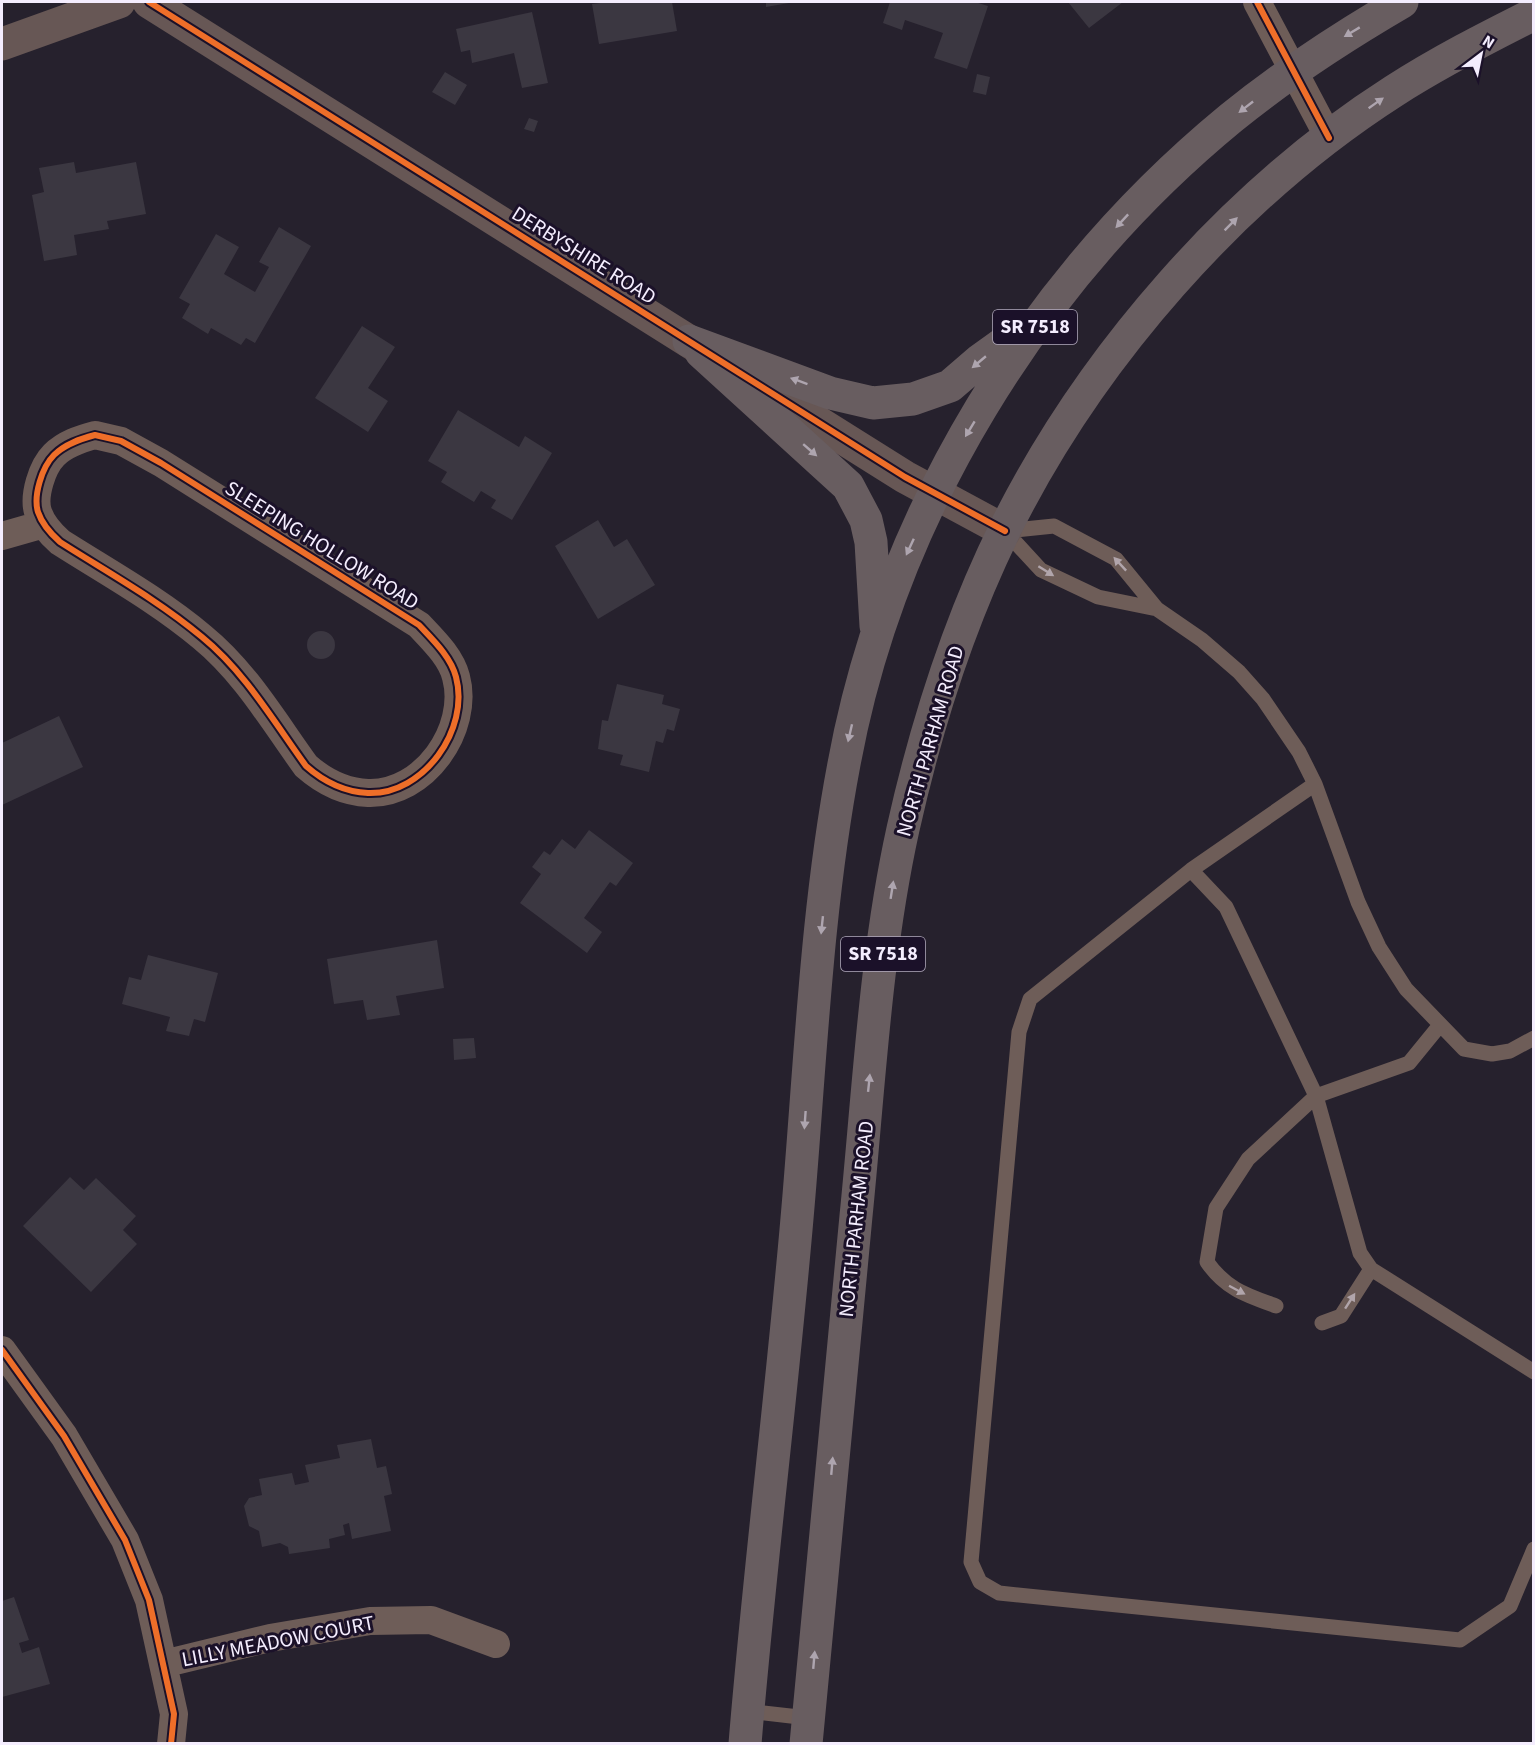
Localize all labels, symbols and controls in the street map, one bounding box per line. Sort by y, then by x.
north arrow [1451,24,1511,84]
one-way arrow [1344,26,1360,37]
text: N [1478,30,1499,54]
one-way arrow [1367,97,1383,109]
one-way arrow [1238,100,1254,113]
street label: DERBYSHIRE ROAD [506,198,662,312]
one-way arrow [1115,214,1129,229]
one-way arrow [1223,217,1237,231]
road number: SR 7518 [993,310,1077,344]
one-way arrow [972,355,987,367]
one-way arrow [790,376,808,386]
one-way arrow [965,421,975,438]
one-way arrow [802,443,817,456]
street label: SLEEPING HOLLOW ROAD [219,473,425,617]
one-way arrow [906,539,915,556]
one-way arrow [1113,558,1127,572]
one-way arrow [1038,566,1054,577]
street label: NORTH PARHAM ROAD [888,642,972,840]
one-way arrow [845,723,855,742]
one-way arrow [888,880,897,899]
one-way arrow [817,916,827,935]
road number: SR 7518 [841,937,925,971]
one-way arrow [864,1074,874,1093]
one-way arrow [800,1110,810,1129]
street label: NORTH PARHAM ROAD [831,1119,881,1319]
one-way arrow [1229,1285,1246,1295]
one-way arrow [1345,1293,1356,1309]
one-way arrow [827,1456,837,1475]
street label: LILLY MEADOW COURT [179,1608,377,1674]
one-way arrow [809,1650,819,1669]

